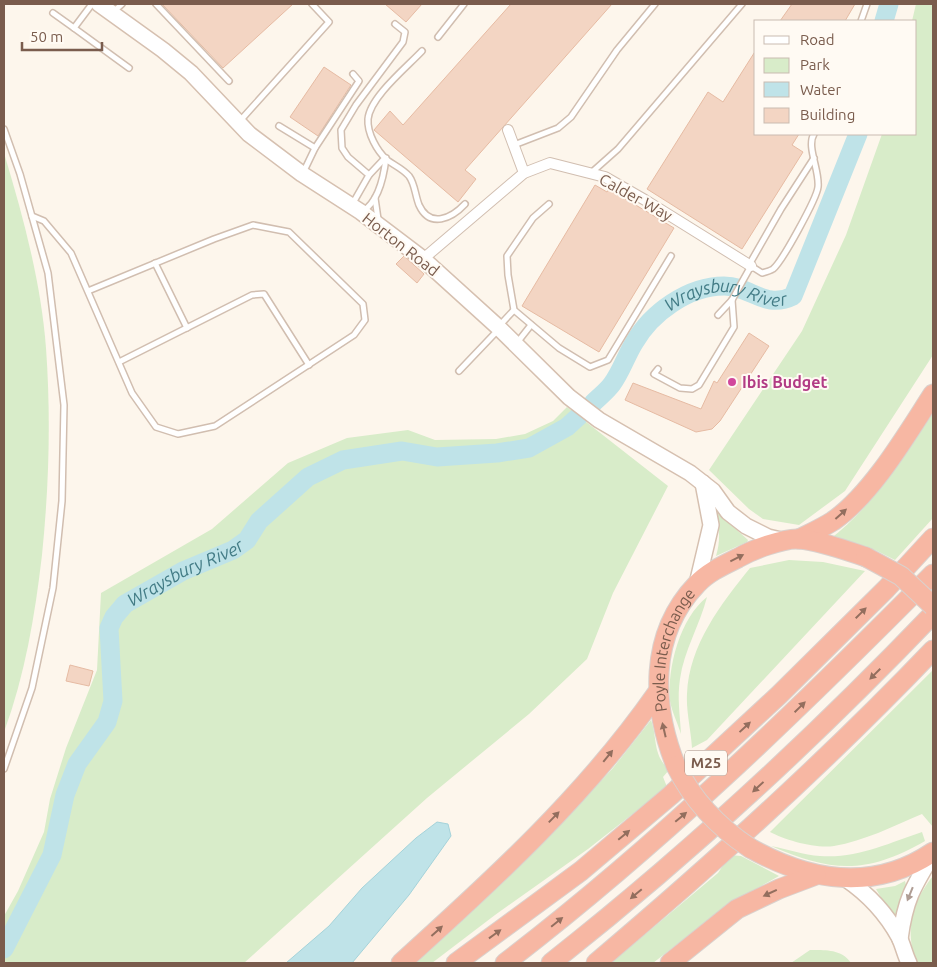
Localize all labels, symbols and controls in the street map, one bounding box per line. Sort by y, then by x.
scale bar [22,20,102,52]
legend [754,20,917,135]
text: 50 m [30,28,63,45]
text: Road [800,31,835,48]
text: Park [800,56,830,73]
text: Water [800,81,841,98]
text: Building [800,106,855,123]
street label: Calder Way [596,170,676,225]
street label: Horton Road [359,209,443,279]
water label: Wraysbury River [660,275,790,314]
place label: Ibis Budget [742,373,827,391]
marker: Ibis Budget [726,376,738,388]
one-way arrow [834,508,846,520]
water label: Wraysbury River [123,534,248,610]
one-way arrow [730,554,745,562]
street label: Poyle Interchange [650,584,698,713]
one-way arrow [855,608,867,620]
one-way arrow [869,668,881,680]
one-way arrow [794,701,806,713]
one-way arrow [738,721,750,733]
one-way arrow [660,723,668,738]
one-way arrow [602,750,613,762]
road number: M25 [685,750,727,776]
one-way arrow [752,781,764,793]
one-way arrow [548,812,560,824]
one-way arrow [675,812,688,823]
one-way arrow [617,830,630,841]
one-way arrow [906,887,914,902]
one-way arrow [630,889,643,900]
one-way arrow [763,889,777,897]
one-way arrow [550,917,563,928]
one-way arrow [431,925,444,936]
one-way arrow [488,929,502,939]

